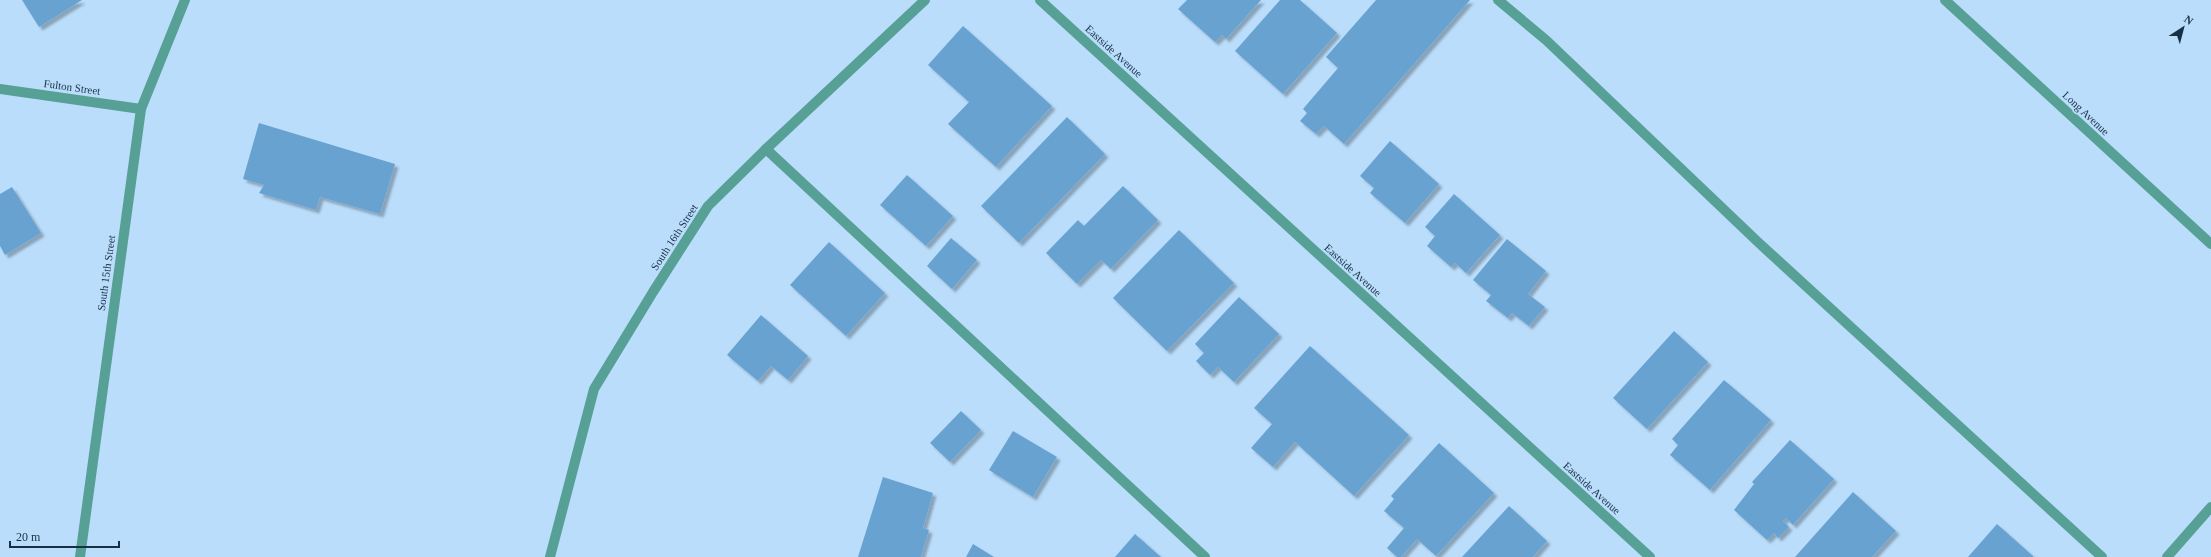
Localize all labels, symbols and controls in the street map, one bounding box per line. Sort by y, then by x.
north arrow [2163,8,2203,48]
text: N [2182,13,2196,27]
street label: Eastside Avenue [1083,22,1145,80]
street label: Fulton Street [43,77,101,97]
street label: Long Avenue [2060,89,2112,137]
street label: South 16th Street [648,202,700,272]
street label: South 15th Street [95,234,117,312]
street label: Eastside Avenue [1322,241,1384,299]
street label: Eastside Avenue [1561,459,1623,517]
scale bar [10,523,119,549]
text: 20 m [16,530,41,544]

